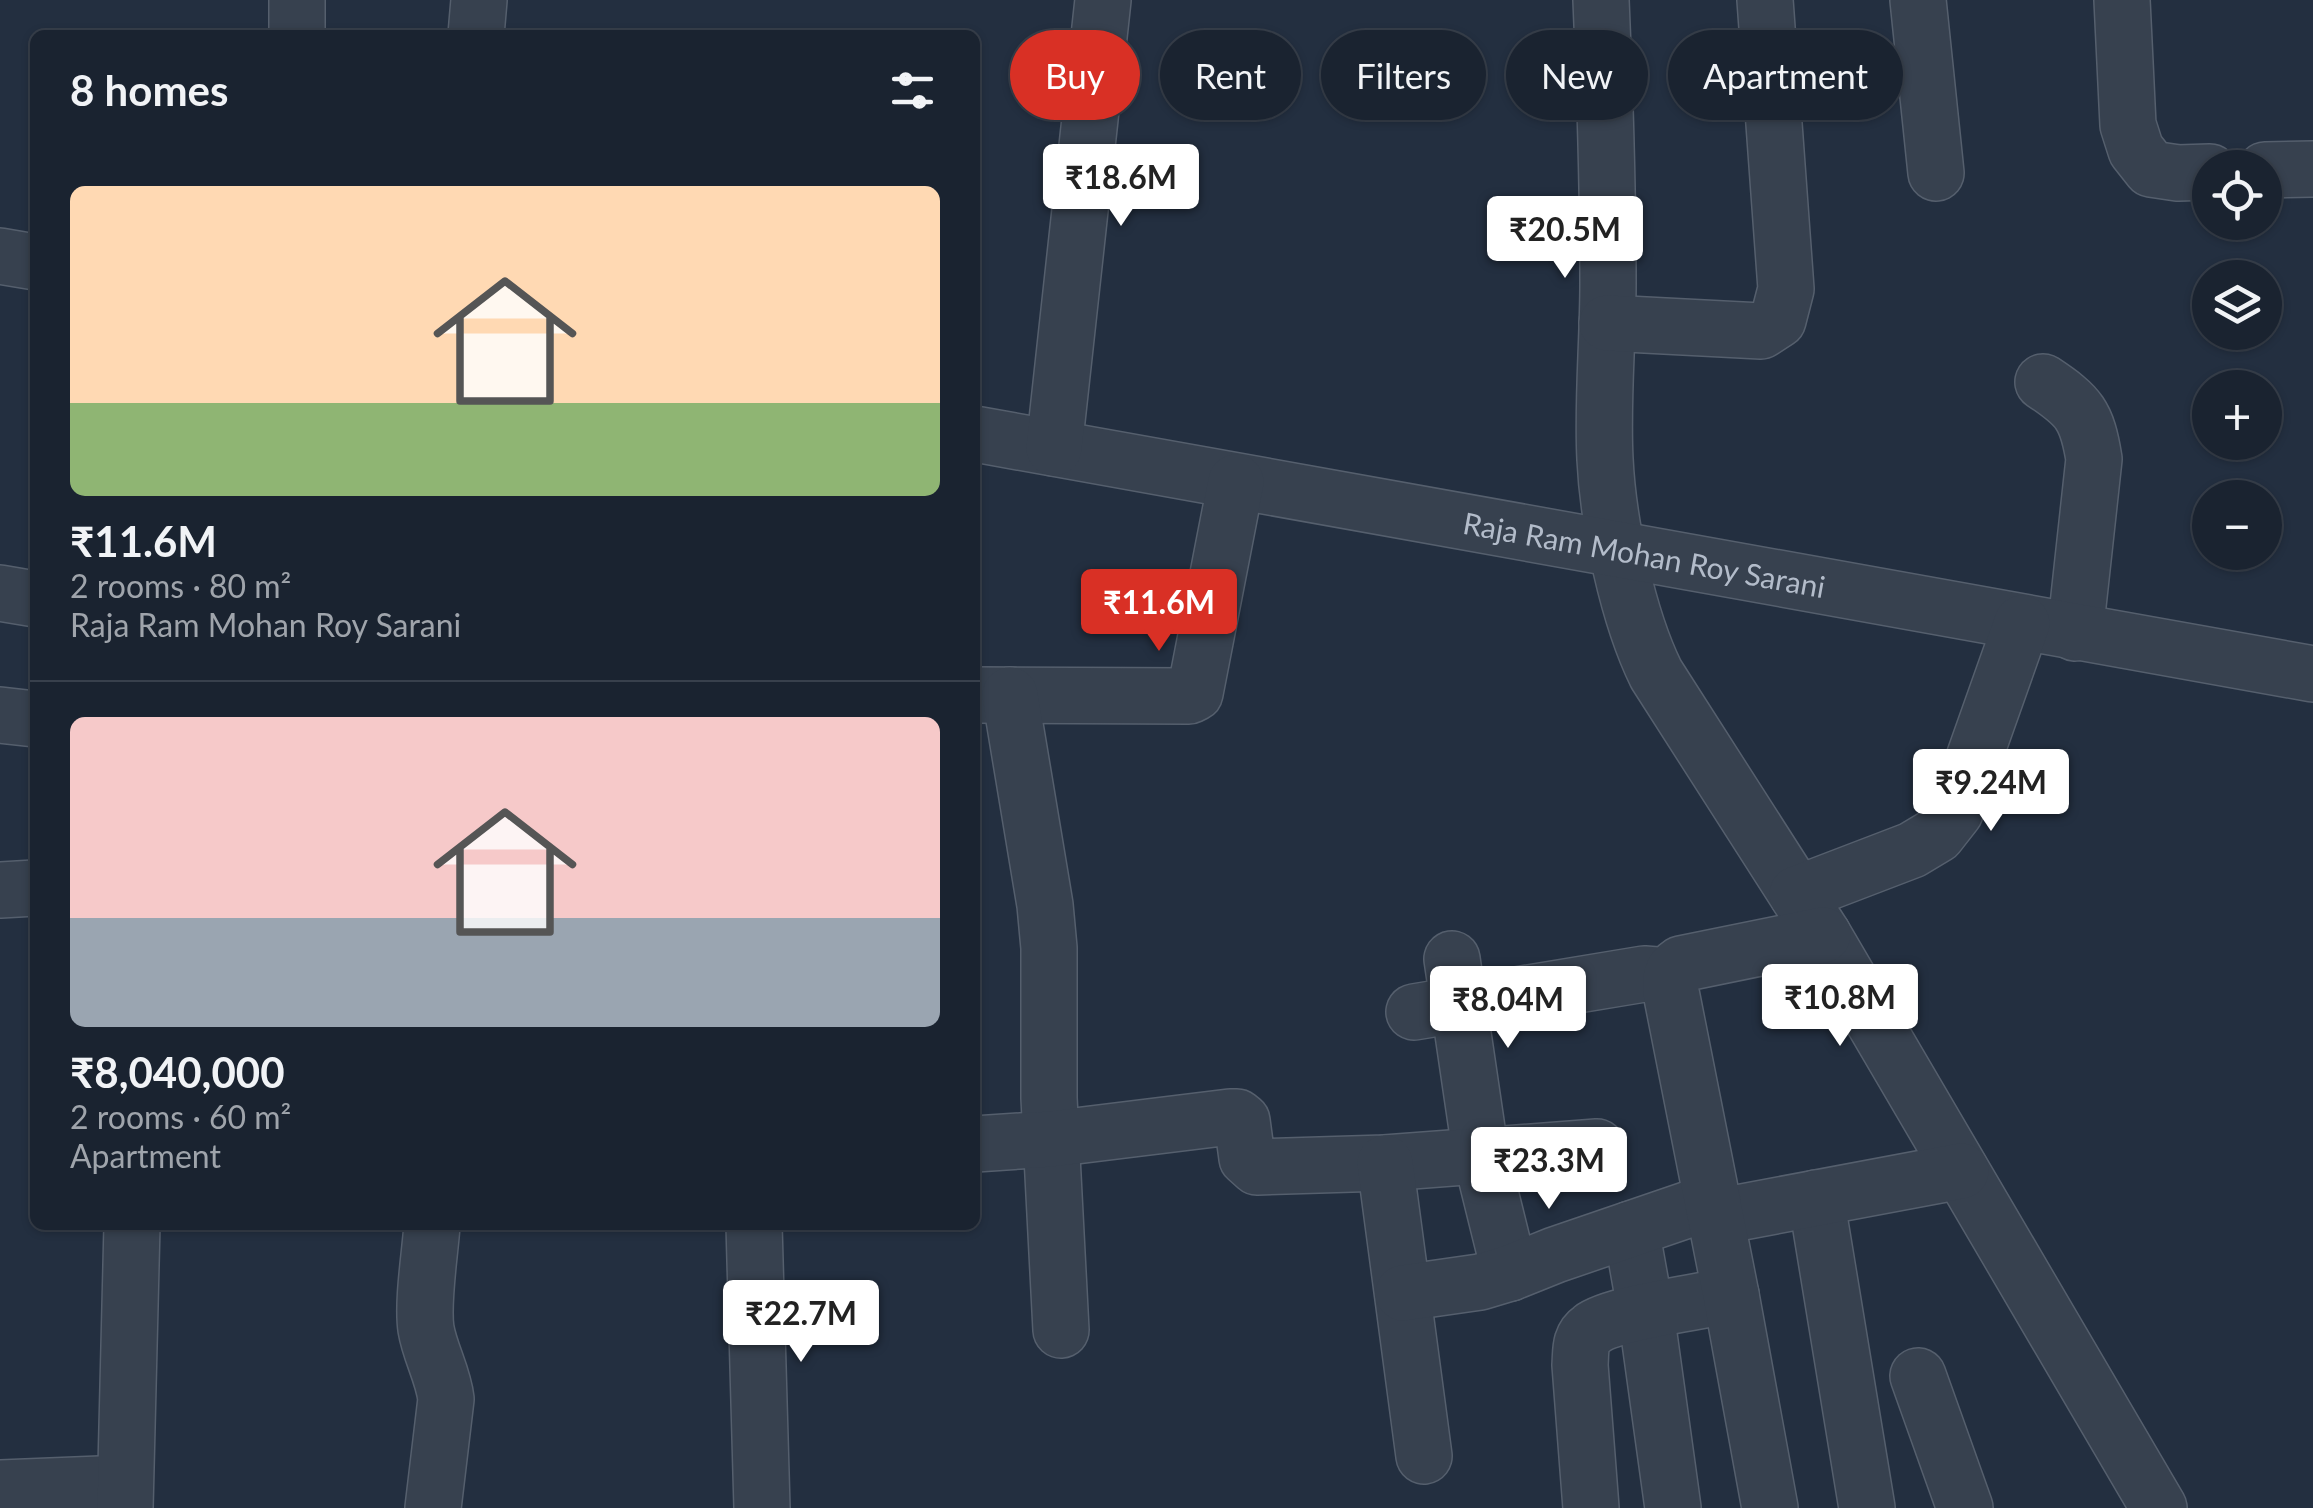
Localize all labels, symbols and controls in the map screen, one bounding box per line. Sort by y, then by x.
chip: Buy [1010,30,1140,120]
chip: Rent [1160,30,1301,120]
chip: Filters [1321,30,1486,120]
chip: New [1506,30,1648,120]
chip: Apartment [1668,30,1903,120]
icon: filters [885,63,940,118]
text: 8 homes [70,65,228,115]
pin: ₹18.6M [1040,144,1202,229]
map controls [2192,150,2282,570]
button: locate [2192,150,2282,240]
text: ₹18.6M [1065,157,1177,196]
pin: ₹20.5M [1484,196,1646,281]
text: ₹20.5M [1509,209,1621,248]
icon: home [415,251,595,431]
button: layers [2192,260,2282,350]
button: + [2192,370,2282,460]
button: − [2192,480,2282,570]
street label: Raja Ram Mohan Roy Sarani [1460,504,1828,604]
text: ₹11.6M [70,516,217,566]
text: 2 rooms · 80 m² [70,566,291,605]
pin: ₹11.6M [1078,569,1240,654]
text: ₹11.6M [1103,582,1215,621]
text: Raja Ram Mohan Roy Sarani [70,605,461,644]
pin: ₹9.24M [1910,749,2072,834]
text: ₹9.24M [1935,762,2047,801]
icon: home [415,782,595,962]
pin: ₹10.8M [1759,964,1921,1049]
pin: ₹8.04M [1427,966,1589,1051]
text: ₹10.8M [1784,977,1896,1016]
text: ₹8.04M [1452,979,1564,1018]
text: ₹8,040,000 [70,1047,285,1097]
text: 2 rooms · 60 m² [70,1097,291,1136]
pin: ₹23.3M [1468,1127,1630,1212]
text: Apartment [70,1136,221,1175]
text: ₹23.3M [1493,1140,1605,1179]
pin: ₹22.7M [720,1280,882,1365]
text: ₹22.7M [745,1293,857,1332]

